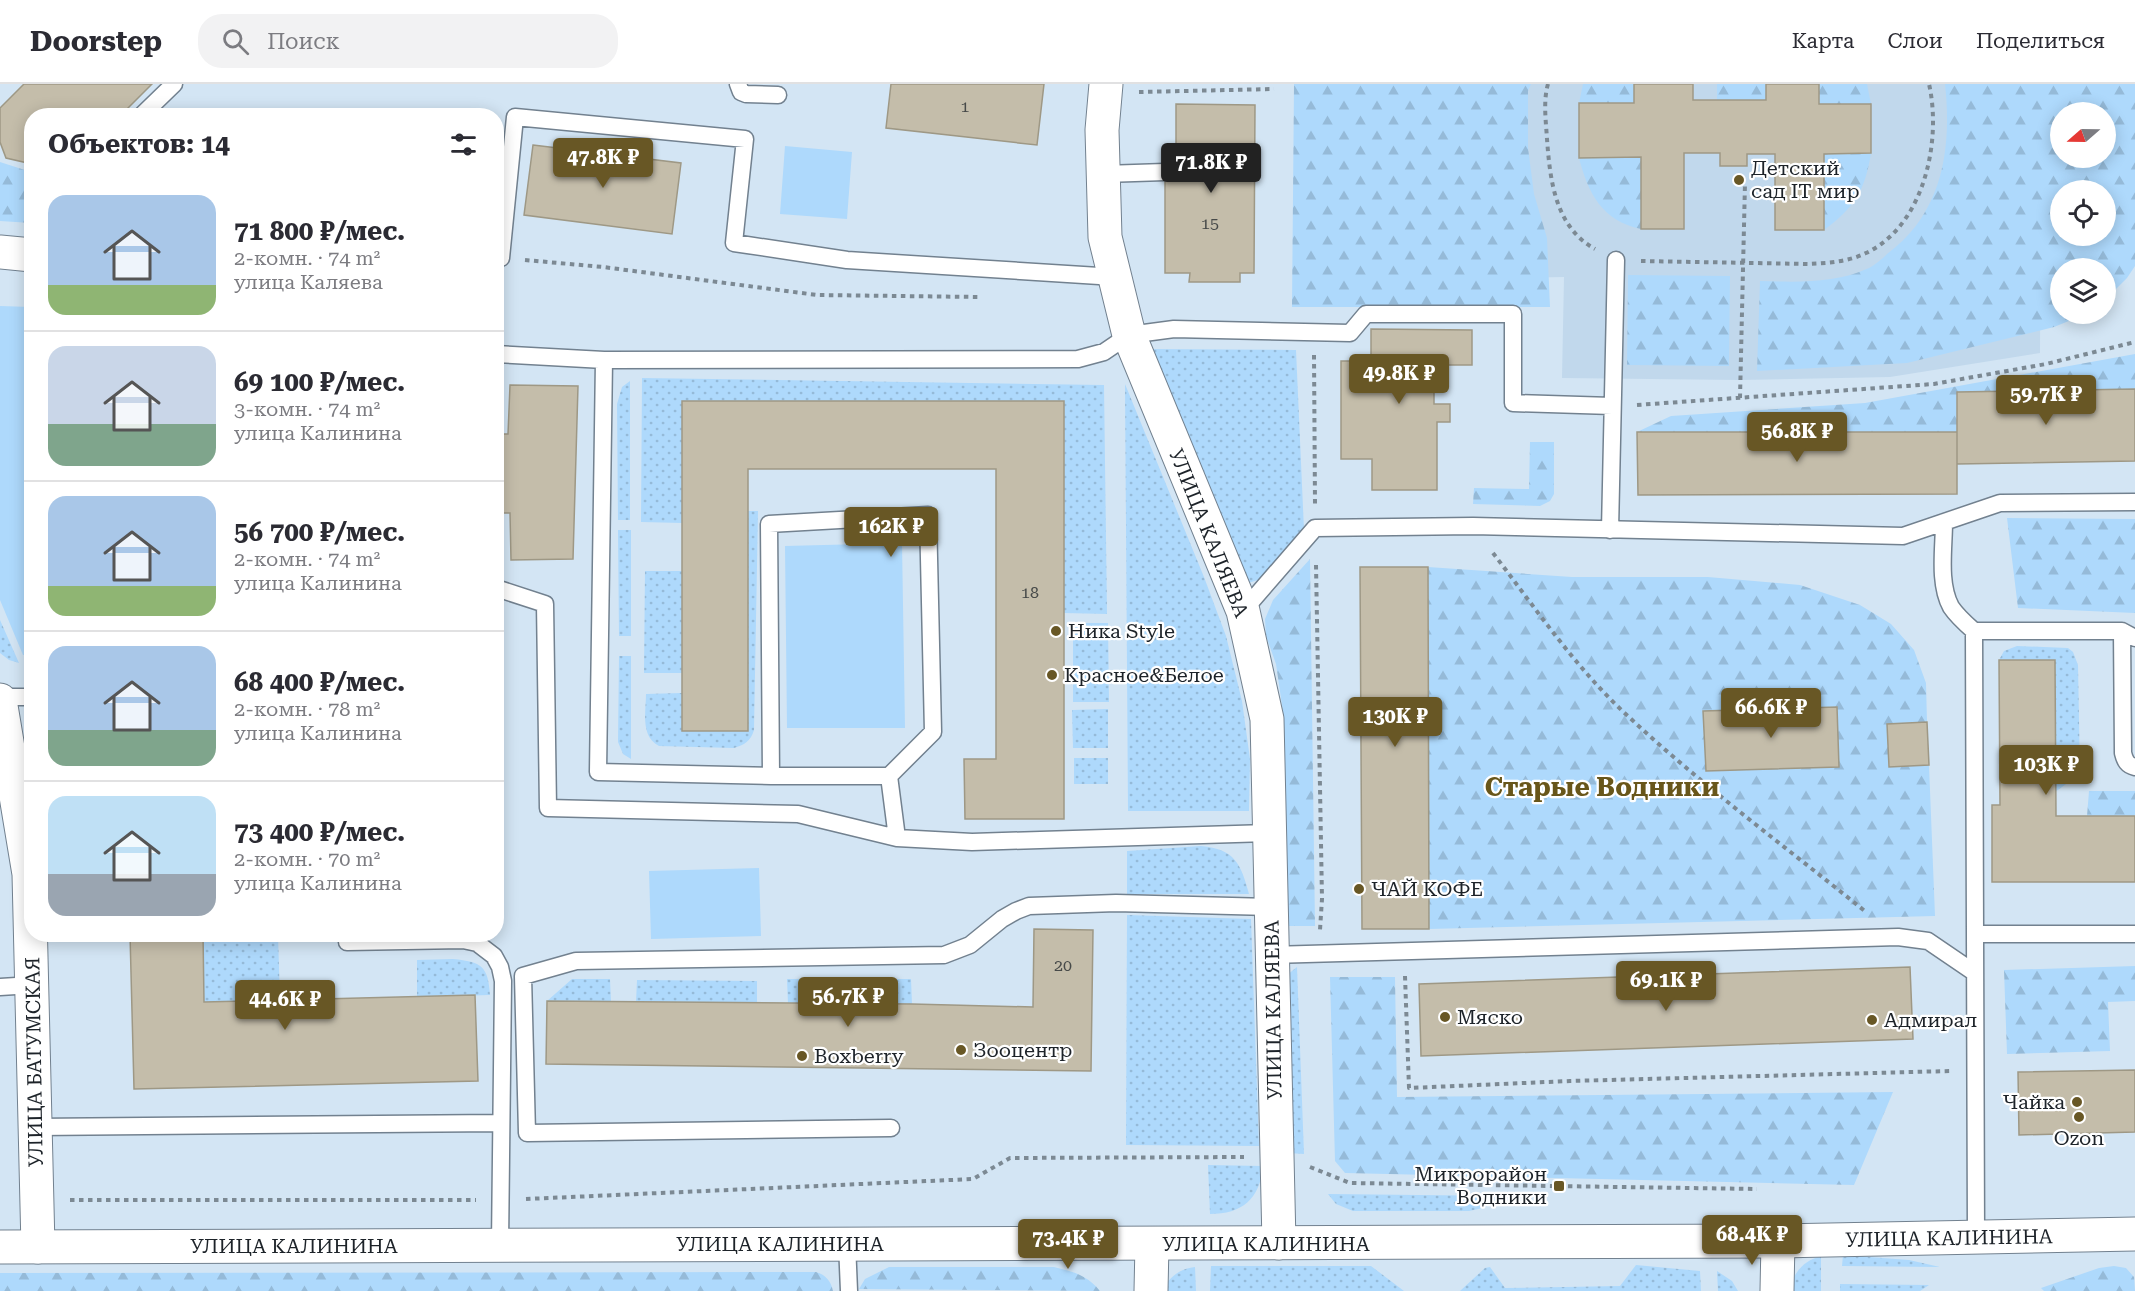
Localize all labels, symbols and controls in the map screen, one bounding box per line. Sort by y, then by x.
search box [198,14,618,68]
text: Doorstep [30,25,162,58]
icon: search [219,25,252,58]
text: Поиск [267,29,340,54]
text: Карта [1792,29,1855,53]
text: Слои [1888,29,1943,53]
text: Поделиться [1976,29,2105,53]
house number: 1 [961,97,970,116]
north arrow [2050,102,2116,168]
map controls [2050,102,2116,324]
icon: filters [447,128,480,161]
text: Объектов: 14 [48,129,230,159]
pin: 47.8K ₽ [548,138,658,189]
pin: 71.8K ₽ [1156,143,1266,194]
text: 47.8K ₽ [567,145,639,169]
text: 71.8K ₽ [1175,150,1247,174]
place label: Детский сад IT мир [1751,156,1859,203]
marker: Детский сад IT мир [1732,173,1746,187]
button: locate [2050,180,2116,246]
house number: 15 [1201,214,1219,233]
text: 71 800 ₽/мес. [234,216,405,246]
icon: home [96,219,168,291]
text: 2-комн. · 74 m² [234,246,380,270]
button: layers [2050,258,2116,324]
text: улица Каляева [234,270,383,294]
pin: 49.8K ₽ [1344,354,1454,405]
text: 49.8K ₽ [1363,361,1435,385]
text: 69 100 ₽/мес. [234,367,405,397]
icon: home [96,370,168,442]
pin: 59.7K ₽ [1991,375,2101,426]
text: 59.7K ₽ [2010,382,2082,406]
text: 3-комн. · 74 m² [234,397,380,421]
pin: 56.8K ₽ [1742,412,1852,463]
text: 56.8K ₽ [1761,419,1833,443]
text: улица Калинина [234,421,402,445]
street label: УЛИЦА КАЛЯЕВА [1164,445,1254,621]
pin: 162K ₽ [842,507,940,558]
text: 162K ₽ [858,514,924,538]
text: 56 700 ₽/мес. [234,517,405,547]
icon: home [96,520,168,592]
text: 2-комн. · 74 m² [234,547,380,571]
text: улица Калинина [234,571,402,595]
house number: 18 [1021,583,1039,602]
place label: Ника Style [1068,619,1175,643]
marker: Ника Style [1049,624,1063,638]
place label: Красное&Белое [1064,663,1224,687]
text: 68 400 ₽/мес. [234,667,405,697]
marker: Красное&Белое [1045,668,1059,682]
icon: home [96,670,168,742]
pin: 66.6K ₽ [1716,688,1826,739]
text: 66.6K ₽ [1735,695,1807,719]
text: 2-комн. · 78 m² [234,697,380,721]
pin: 130K ₽ [1346,697,1444,748]
text: 130K ₽ [1362,704,1428,728]
text: улица Калинина [234,721,402,745]
pin: 103K ₽ [1997,745,2095,796]
text: 103K ₽ [2013,752,2079,776]
district label: Старые Водники [1485,772,1719,802]
text: 73 400 ₽/мес. [234,817,405,847]
icon: home [96,820,168,892]
text: 2-комн. · 70 m² [234,847,380,871]
text: улица Калинина [234,871,402,895]
place label: ЧАЙ КОФЕ [1371,877,1483,901]
marker: ЧАЙ КОФЕ [1352,882,1366,896]
street label: УЛИЦА КАЛЯЕВА [1259,920,1287,1100]
house number: 20 [1054,956,1072,975]
street label: УЛИЦА БАТУМСКАЯ [20,957,48,1167]
pin: 69.1K ₽ [1611,961,1721,1012]
text: 69.1K ₽ [1630,968,1702,992]
pin: 56.7K ₽ [793,977,903,1028]
pin: 44.6K ₽ [230,980,340,1031]
text: 56.7K ₽ [812,984,884,1008]
text: 44.6K ₽ [249,987,321,1011]
place label: Мяско [1457,1005,1523,1029]
place label: Адмирал [1884,1008,1977,1032]
marker: Мяско [1438,1010,1452,1024]
marker: Адмирал [1865,1013,1879,1027]
place label: Зооцентр [973,1038,1072,1062]
marker: Зооцентр [954,1043,968,1057]
place label: Boxberry [814,1044,904,1068]
marker: Boxberry [795,1049,809,1063]
place label: Чайка [2002,1090,2065,1114]
marker: Чайка [2070,1095,2084,1109]
marker: Ozon [2072,1110,2086,1124]
place label: Ozon [2054,1126,2104,1150]
place label: Микрорайон Водники [1415,1162,1547,1209]
marker: Микрорайон Водники [1552,1179,1566,1193]
pin: 68.4K ₽ [1697,1215,1807,1266]
pin: 73.4K ₽ [1013,1219,1123,1270]
text: 68.4K ₽ [1716,1222,1788,1246]
street label: УЛИЦА КАЛИНИНА [1845,1224,2053,1252]
text: 73.4K ₽ [1032,1226,1104,1250]
street label: УЛИЦА КАЛИНИНА [676,1232,884,1256]
street label: УЛИЦА КАЛИНИНА [1162,1232,1370,1256]
street label: УЛИЦА КАЛИНИНА [190,1234,398,1258]

